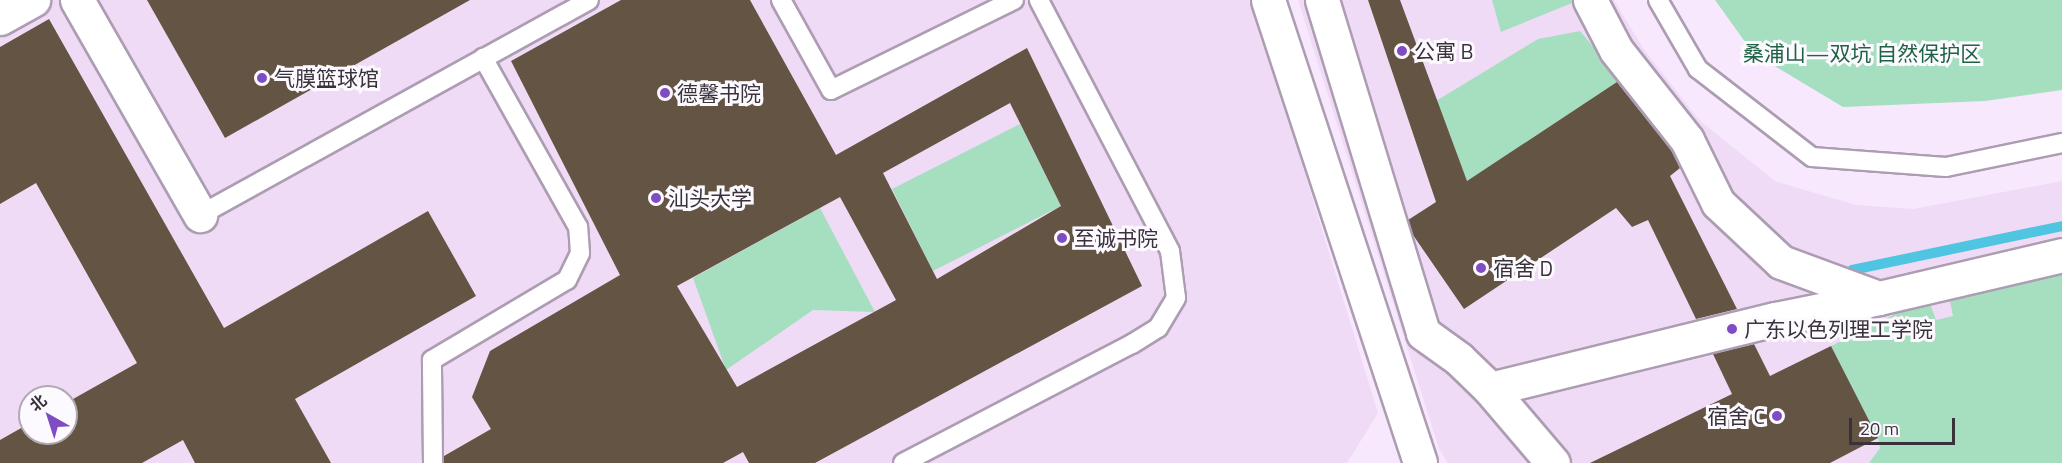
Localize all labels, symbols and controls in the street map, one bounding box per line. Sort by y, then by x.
place label: 公寓 B [1414,38,1474,64]
park label: 桑浦山—双坑 自然保护区 [1743,40,1981,66]
marker: 公寓 B [1395,44,1409,58]
place label: 气膜篮球馆 [274,65,379,91]
marker: 气膜篮球馆 [255,71,269,85]
place label: 德馨书院 [677,80,761,106]
marker: 德馨书院 [658,86,672,100]
place label: 汕头大学 [668,185,752,211]
marker: 汕头大学 [649,191,663,205]
place label: 至诚书院 [1074,225,1158,251]
marker: 至诚书院 [1055,231,1069,245]
place label: 宿舍 D [1493,255,1553,281]
marker: 宿舍 D [1474,261,1488,275]
place label: 广东以色列理工学院 [1744,316,1933,342]
marker: 广东以色列理工学院 [1725,322,1739,336]
north arrow [18,385,78,445]
text: 北 [24,388,52,417]
place label: 宿舍 C [1707,403,1765,429]
scale bar [1852,406,1958,444]
marker: 宿舍 C [1770,409,1784,423]
text: 20 m [1860,415,1899,442]

